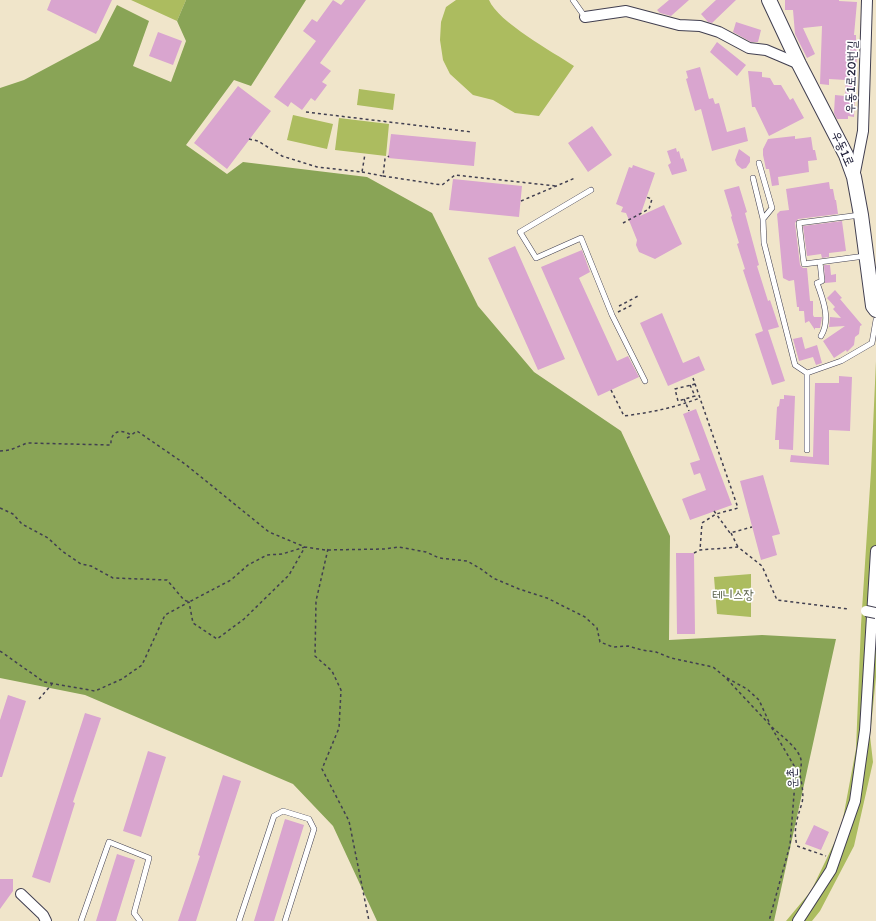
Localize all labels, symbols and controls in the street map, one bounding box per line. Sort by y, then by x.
street label: 우동1로20번길 [843,40,861,114]
street label: 우동1로 [827,129,857,169]
park label: 테니스장 [712,588,754,604]
street label: 운촌 [785,767,801,789]

